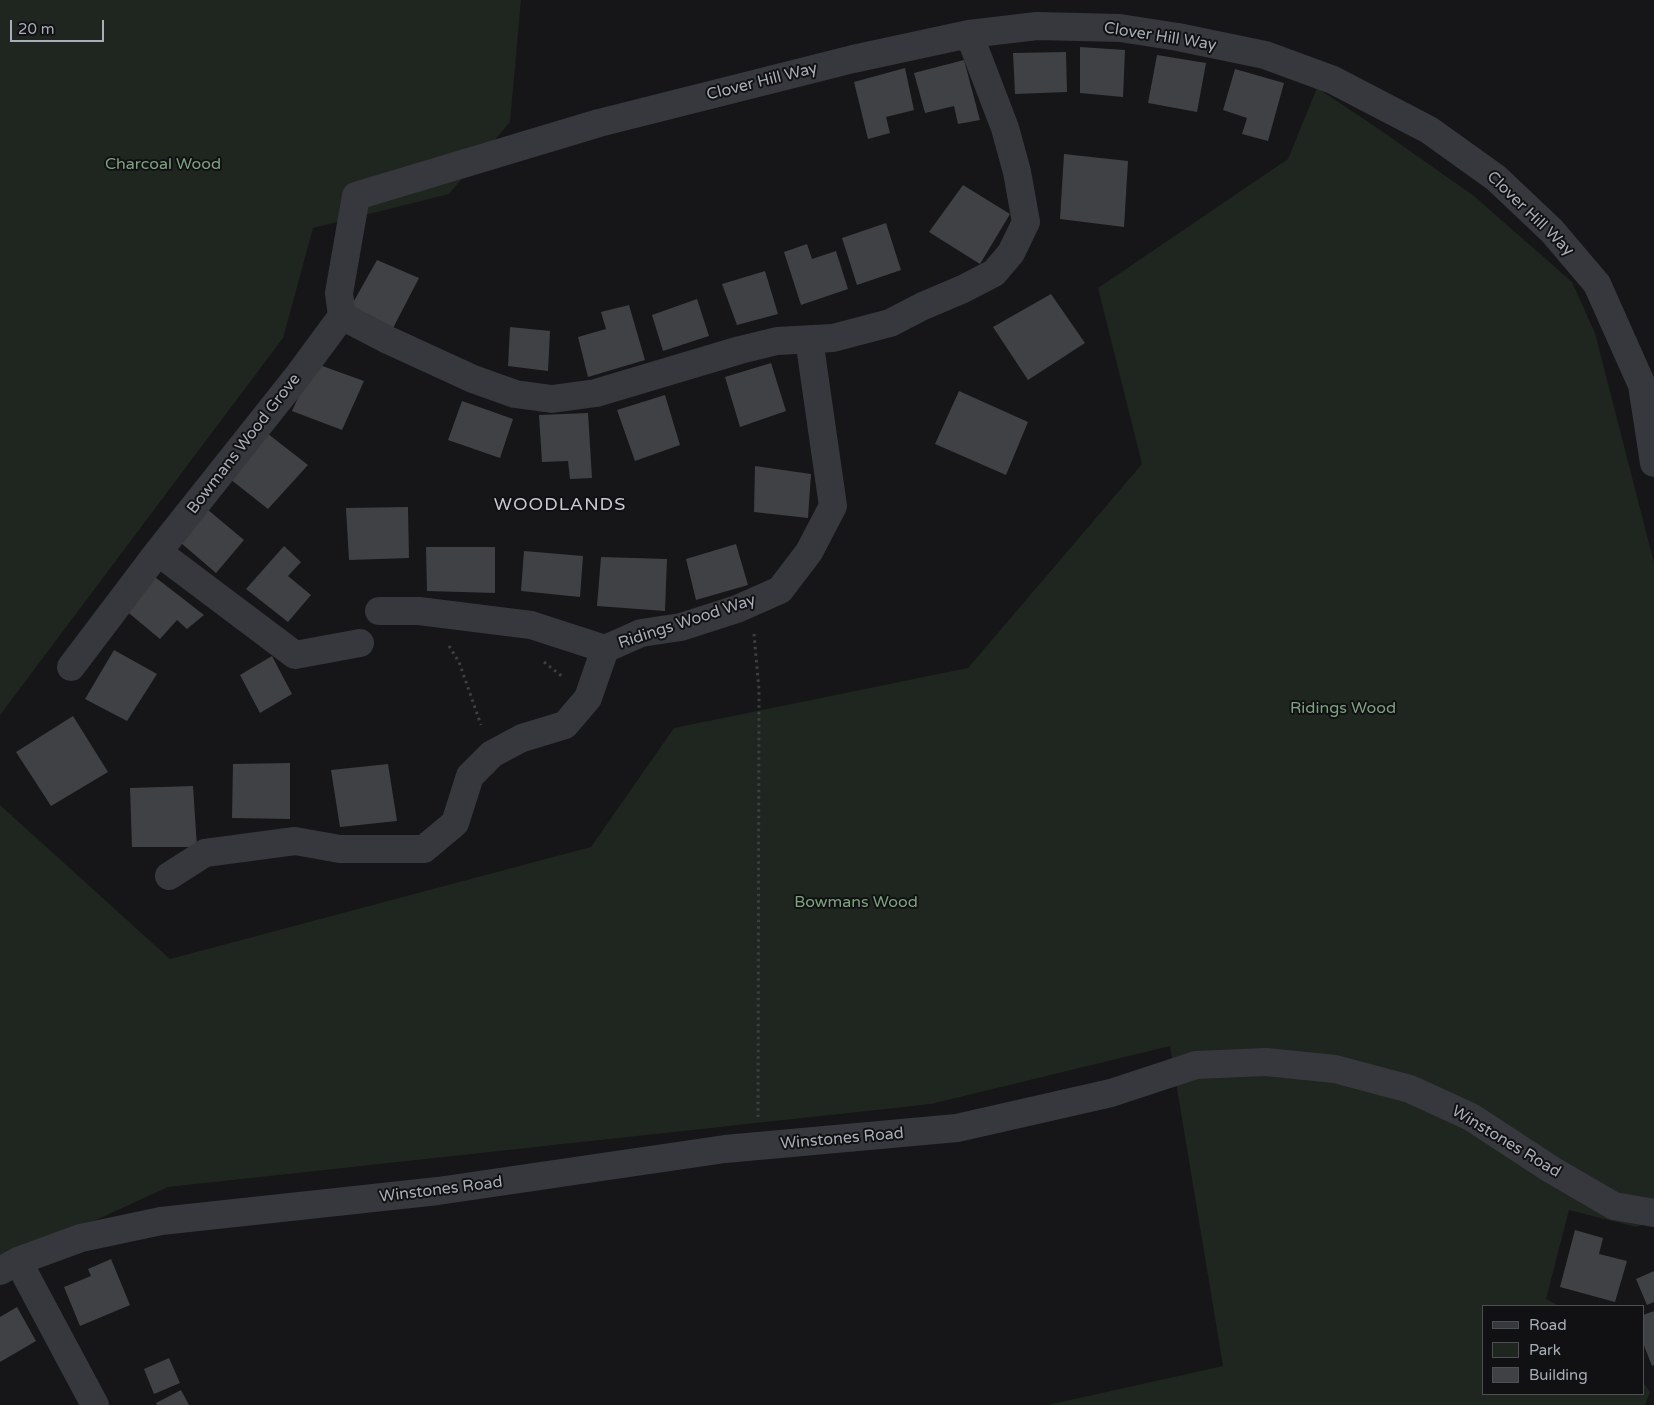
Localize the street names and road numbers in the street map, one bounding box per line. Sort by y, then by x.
street label: Clover Hill Way [1102,19,1218,55]
street label: Clover Hill Way [705,59,819,105]
street label: Clover Hill Way [1483,168,1577,260]
street label: Bowmans Wood Grove [183,370,305,518]
street label: Ridings Wood Way [616,591,758,653]
street label: Winstones Road [1448,1102,1564,1182]
street label: Winstones Road [779,1124,905,1154]
street label: Winstones Road [378,1173,504,1207]

